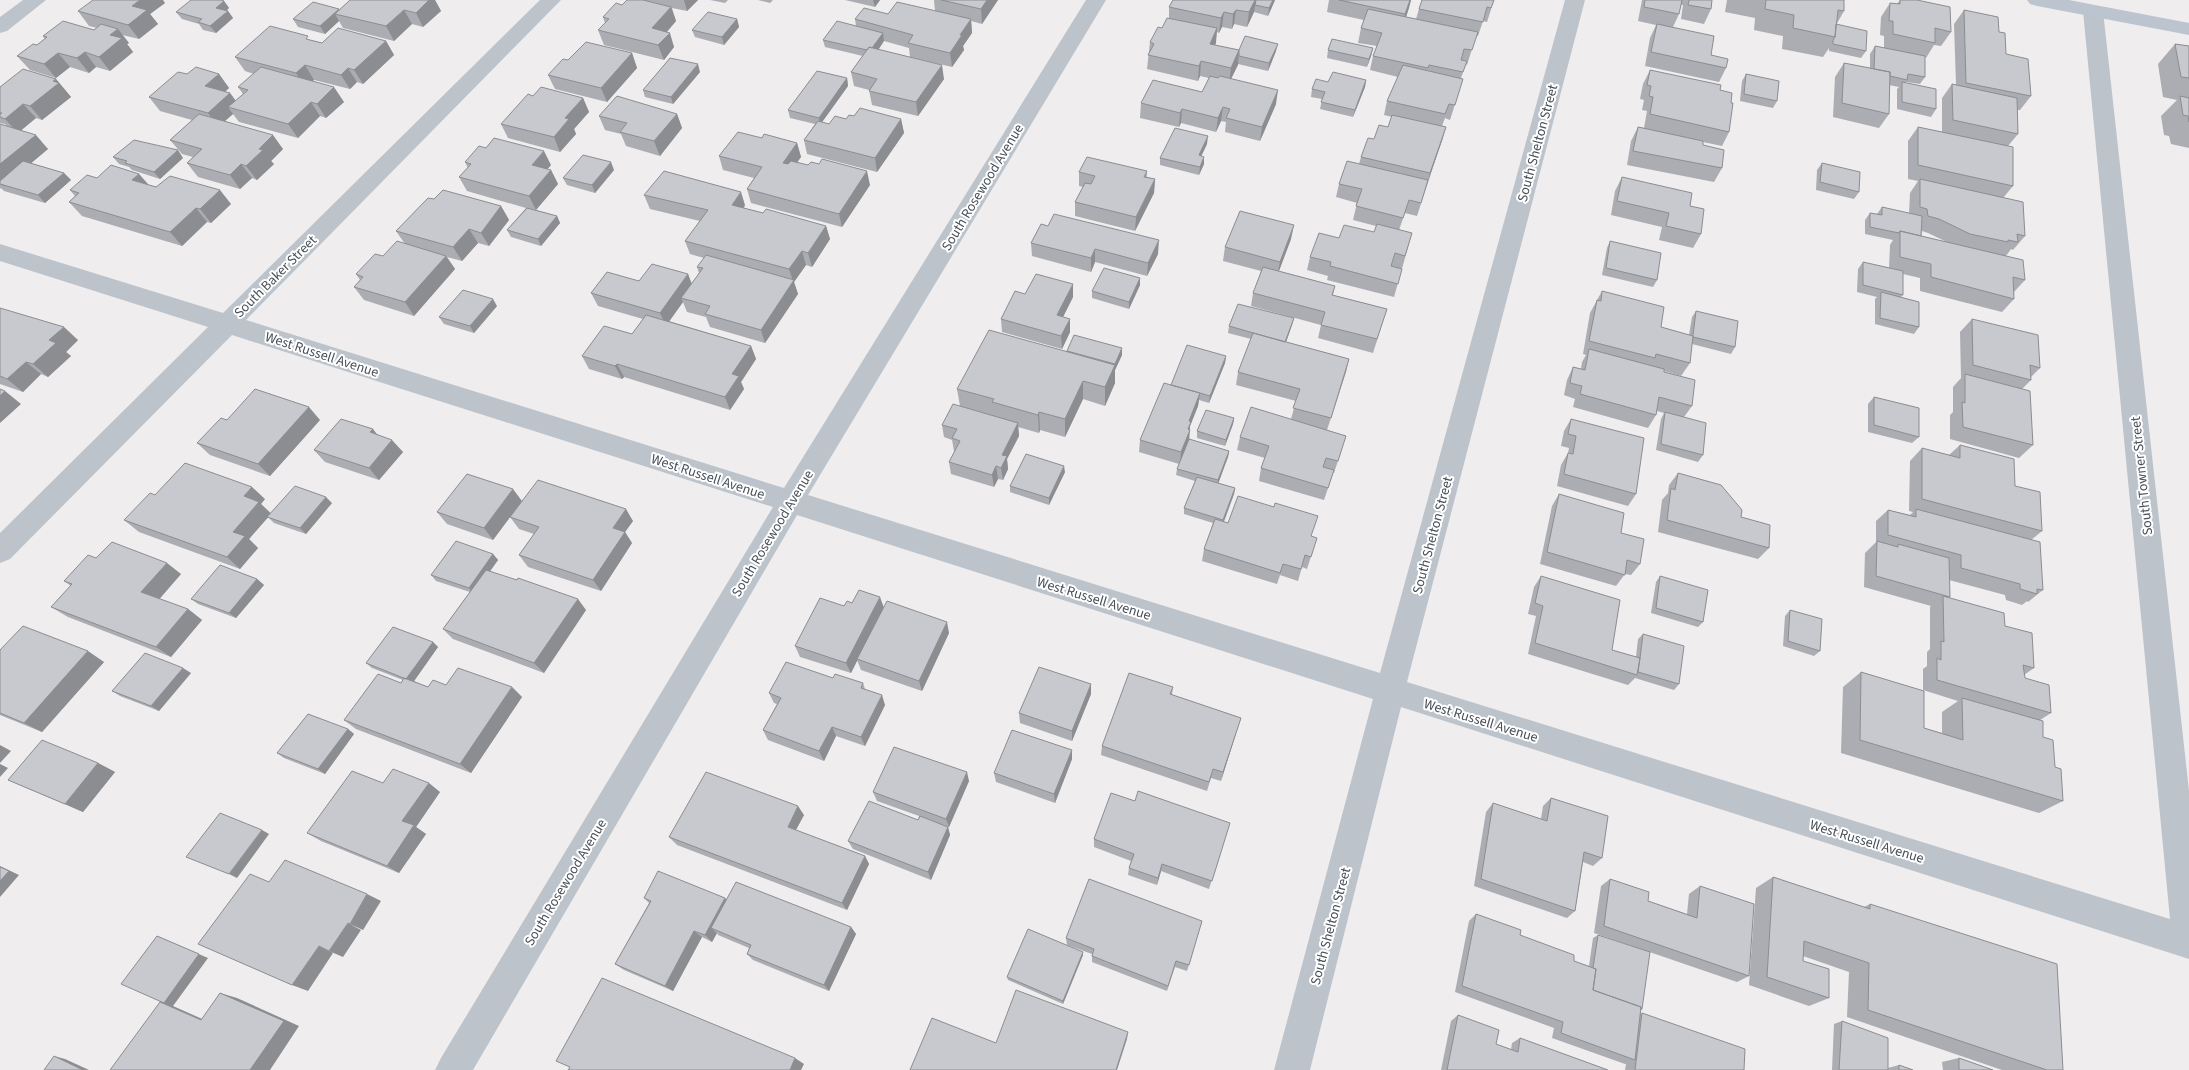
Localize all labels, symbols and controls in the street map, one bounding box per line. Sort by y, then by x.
street label: South Shelton Street [1513,82,1563,204]
street label: South Rosewood Avenue [937,120,1029,255]
street label: South Baker Street [230,231,322,322]
street label: West Russell Avenue [262,327,381,383]
street label: South Towner Street [2126,415,2158,536]
street label: West Russell Avenue [648,449,767,505]
street label: South Rosewood Avenue [727,466,819,601]
street label: South Shelton Street [1408,474,1458,596]
street label: West Russell Avenue [1034,572,1153,626]
street label: West Russell Avenue [1421,694,1540,748]
street label: South Rosewood Avenue [520,815,612,950]
street label: West Russell Avenue [1807,815,1926,869]
street label: South Shelton Street [1306,865,1356,987]

